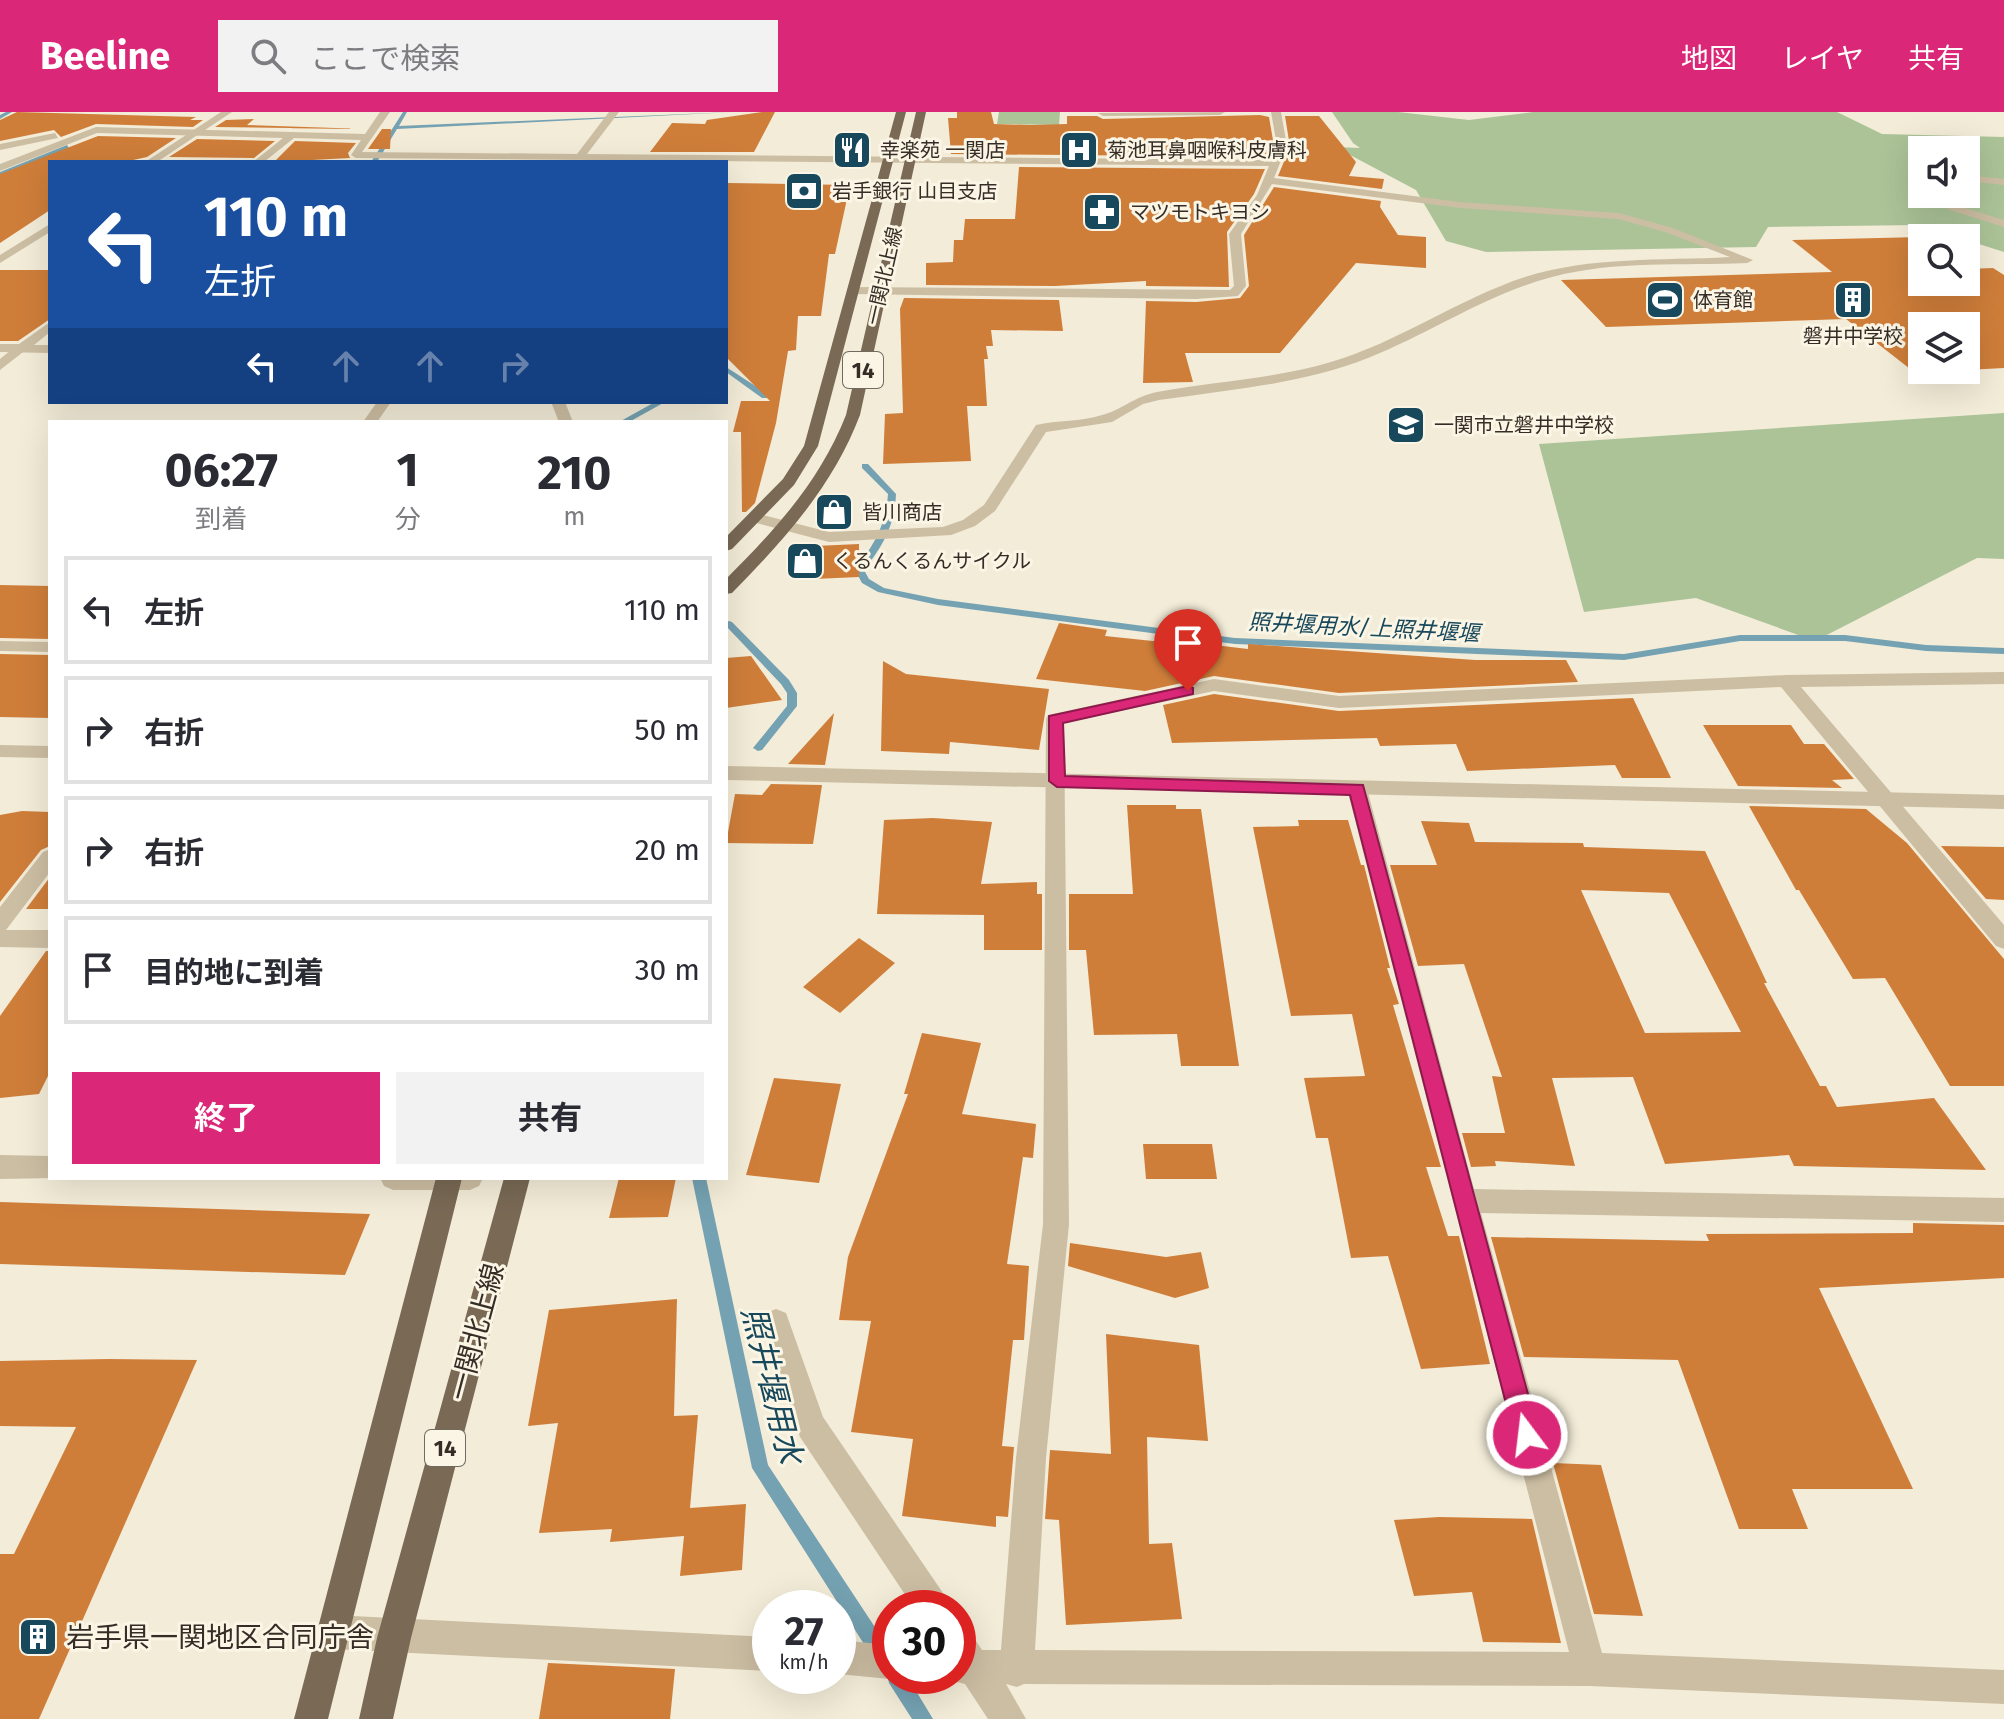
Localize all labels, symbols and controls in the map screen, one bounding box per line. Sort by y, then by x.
search box [218,20,778,92]
text: Beeline [40,33,170,79]
icon: search [246,34,290,78]
text: ここで検索 [310,41,460,77]
text: 地図 [1681,42,1737,75]
text: レイヤ [1781,42,1864,75]
text: 共有 [1908,42,1964,75]
restaurant icon: 幸楽苑 一関店 [831,129,873,171]
hospital icon: 菊池耳鼻咽喉科皮膚科 [1058,129,1100,171]
map controls [1908,136,1980,384]
button: sound [1908,136,1980,208]
place label: 幸楽苑 一関店 [880,138,1005,162]
place label: 菊池耳鼻咽喉科皮膚科 [1107,138,1307,162]
bank icon: 岩手銀行 山目支店 [783,170,825,212]
place label: 岩手銀行 山目支店 [832,179,997,203]
text: 110 m [204,184,348,251]
pharmacy icon: マツモトキヨシ [1081,191,1123,233]
icon: left [72,192,176,296]
place label: マツモトキヨシ [1130,200,1270,224]
button: search [1908,224,1980,296]
street label: 一関北上線 [861,225,907,327]
text: 左折 [204,260,276,304]
sports icon: 体育館 [1644,279,1686,321]
building icon: 磐井中学校 [1832,279,1874,321]
place label: 体育館 [1693,288,1753,312]
button: layers [1908,312,1980,384]
place label: 磐井中学校 [1803,324,1903,348]
icon: left [240,344,284,388]
icon: ahead [324,344,368,388]
icon: ahead [408,344,452,388]
icon: right [492,344,536,388]
road number: 14 [843,352,883,388]
school or university icon: 一関市立磐井中学校 [1385,404,1427,446]
place label: 一関市立磐井中学校 [1434,413,1614,437]
text: 06:27 [165,441,278,499]
text: 1 [397,441,419,499]
text: 210 [537,444,611,502]
shop icon: 皆川商店 [813,491,855,533]
place label: 皆川商店 [862,500,942,524]
text: m [563,501,585,532]
text: 到着 [195,504,247,535]
text: 分 [395,504,421,535]
shop icon: くるんくるんサイクル [784,540,826,582]
place label: くるんくるんサイクル [833,549,1031,573]
icon: left [76,588,120,632]
text: 110 m [624,592,700,628]
text: 左折 [144,595,204,631]
water label: 照井堰用水/上照井堰堰 [1248,608,1484,647]
pin [1154,609,1222,691]
icon: arrive [1166,621,1210,665]
icon: right [76,708,120,752]
text: 50 m [635,712,700,748]
text: 右折 [144,715,204,751]
icon: right [76,828,120,872]
text: 20 m [635,832,700,868]
text: 右折 [144,835,204,871]
icon: arrive [76,948,120,992]
text: 30 m [635,952,700,988]
text: 目的地に到着 [144,955,324,991]
button: 終了 [72,1072,380,1164]
button: 共有 [396,1072,704,1164]
street label: 一関北上線 [442,1260,511,1404]
water label: 照井堰用水 [734,1303,811,1470]
position arrow [1485,1393,1569,1477]
road number: 14 [425,1430,465,1466]
speed limit sign: 30 [872,1590,976,1694]
text: 27 [785,1608,824,1656]
building icon: 岩手県一関地区合同庁舎 [17,1616,59,1658]
place label: 岩手県一関地区合同庁舎 [66,1621,374,1654]
text: km/h [779,1650,829,1674]

